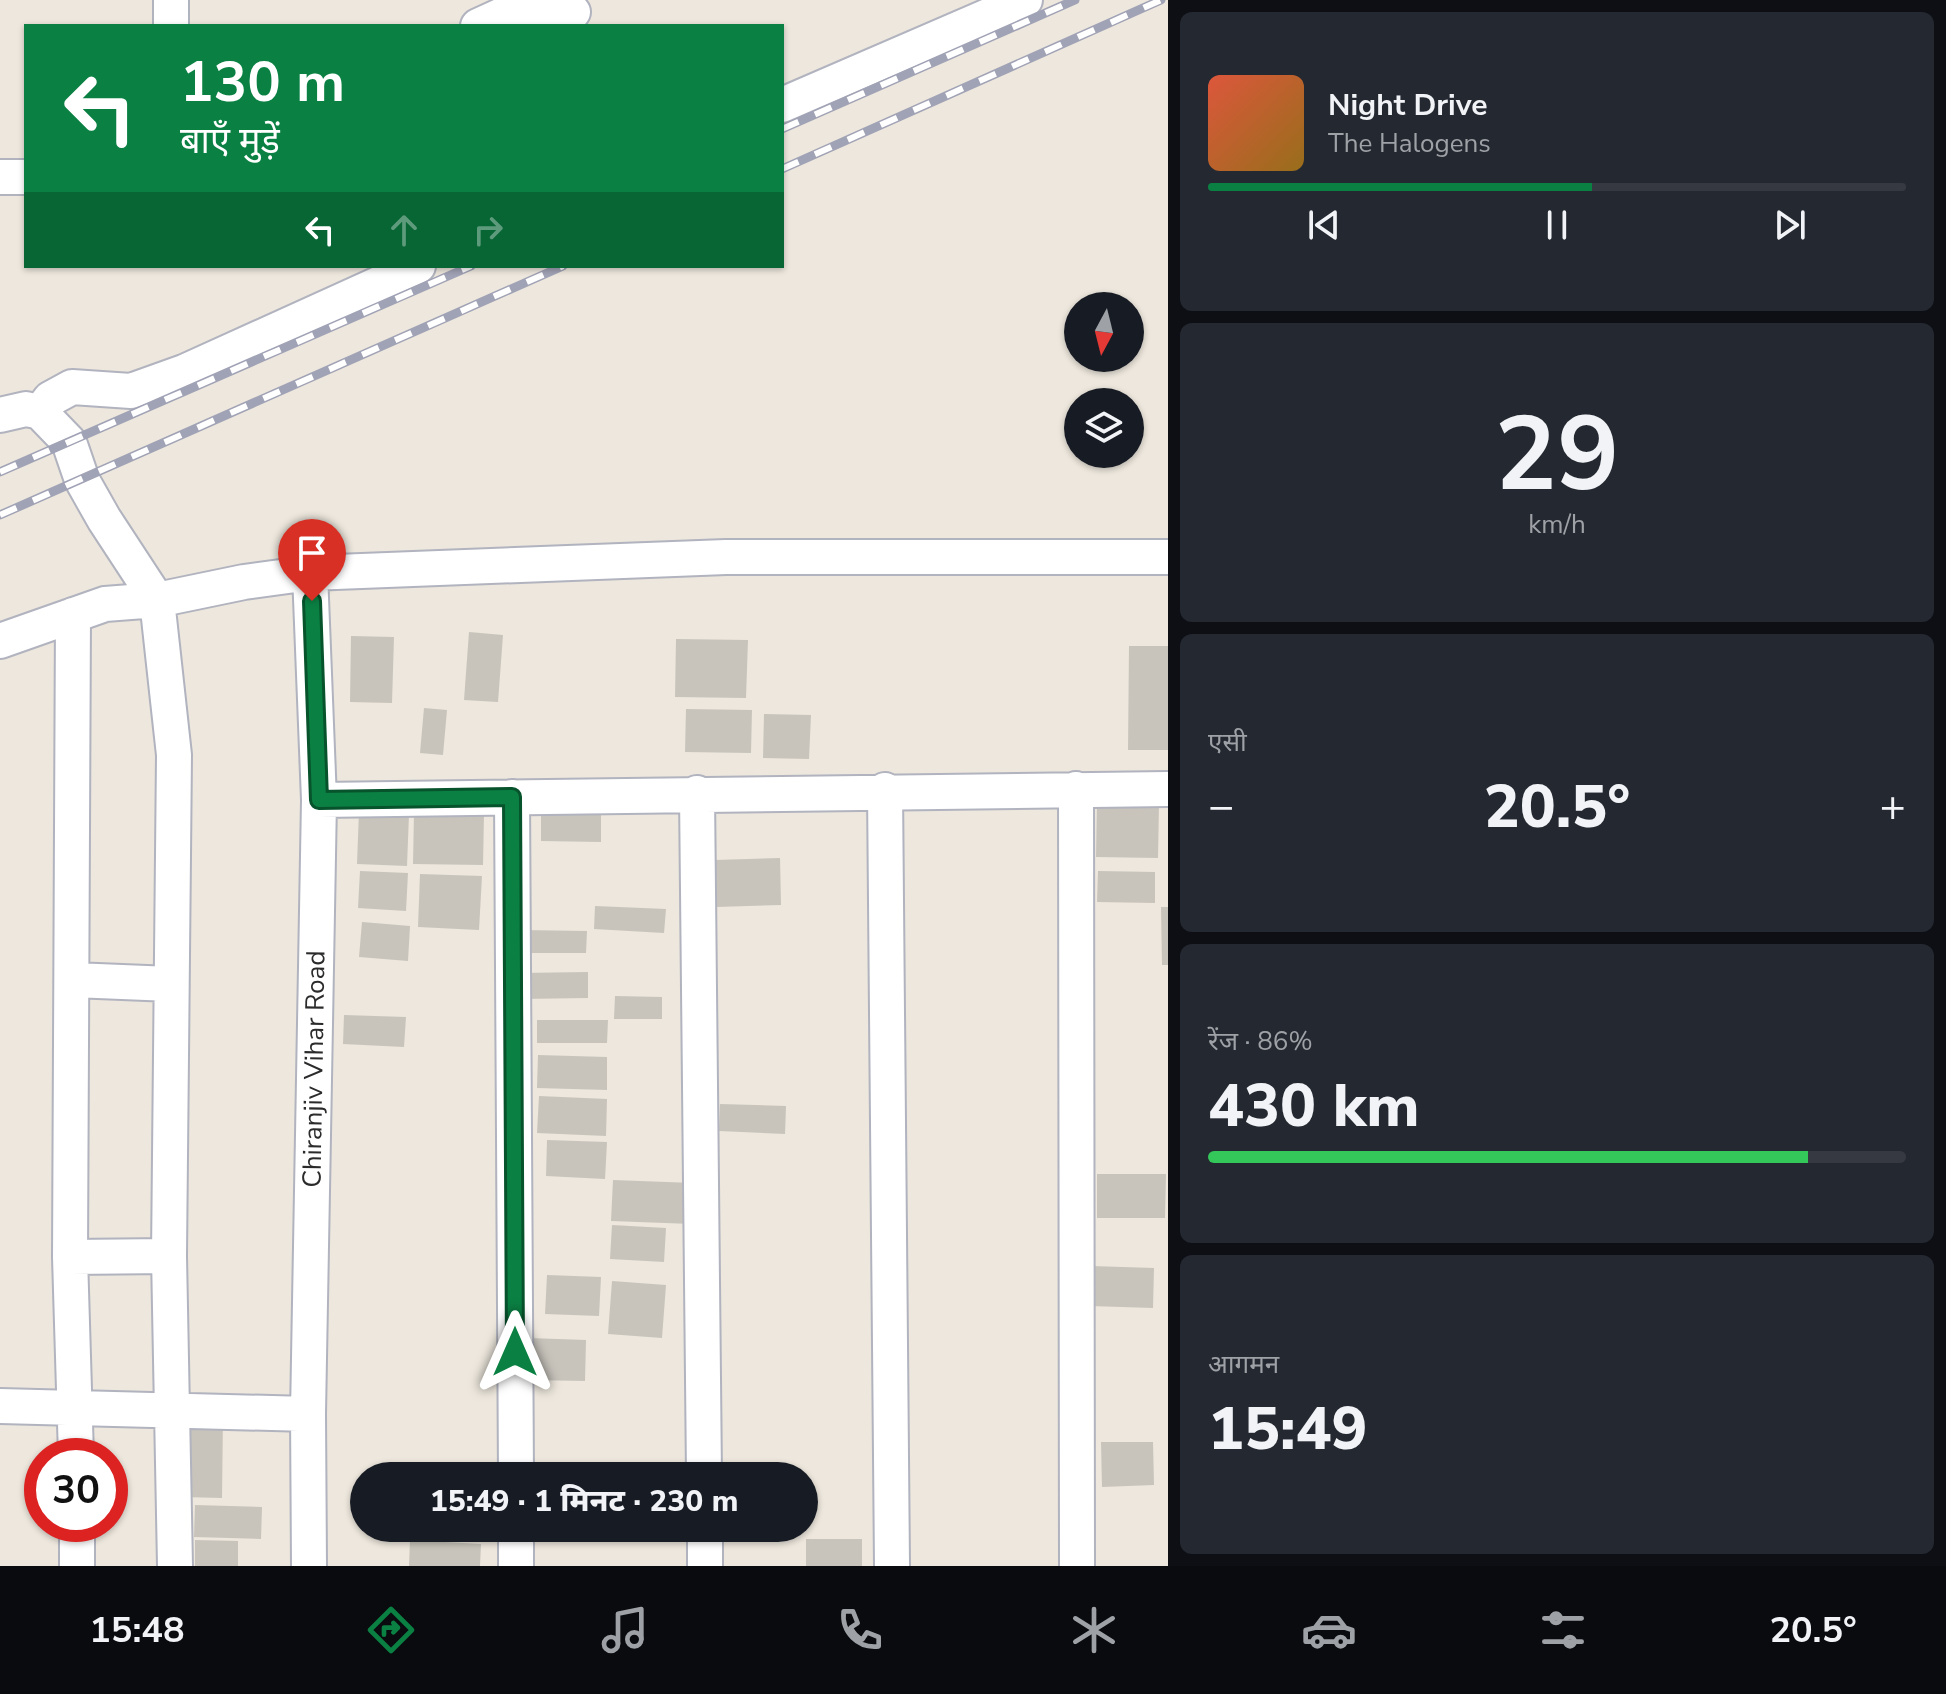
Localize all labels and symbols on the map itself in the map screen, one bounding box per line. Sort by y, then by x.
north arrow [1064,292,1144,372]
pin [278,519,346,601]
street label: Chiranjiv Vihar Road [294,950,334,1188]
position arrow [473,1310,557,1394]
speed limit sign: 30 [24,1438,128,1542]

